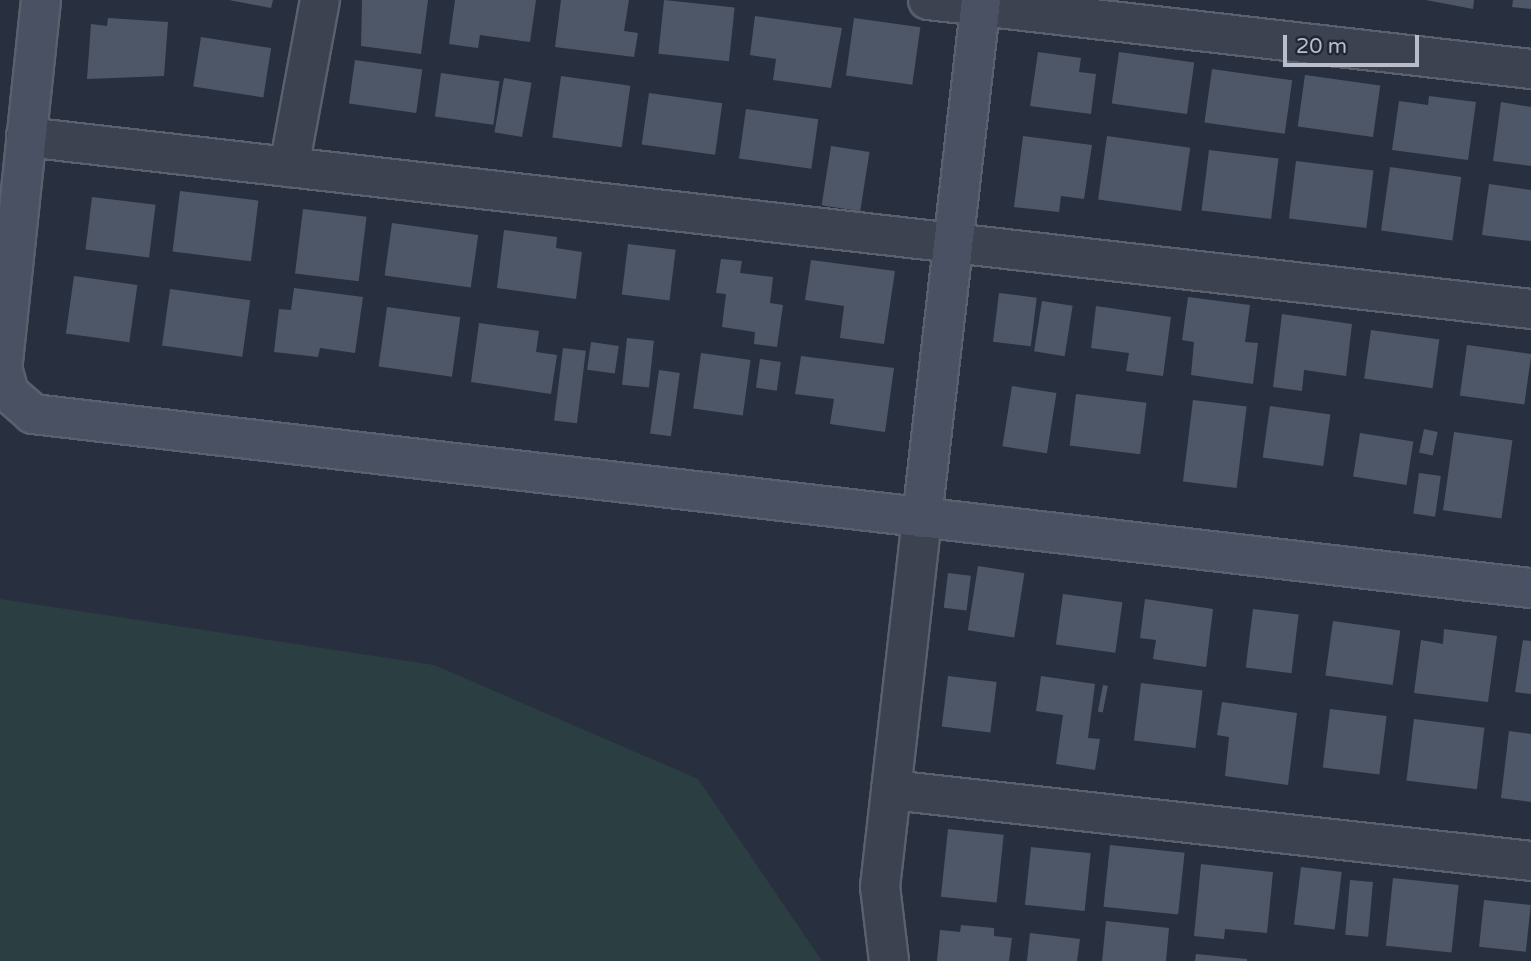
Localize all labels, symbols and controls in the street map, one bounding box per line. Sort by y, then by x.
scale bar [1286,21,1422,65]
text: 20 m [1296,34,1347,59]

